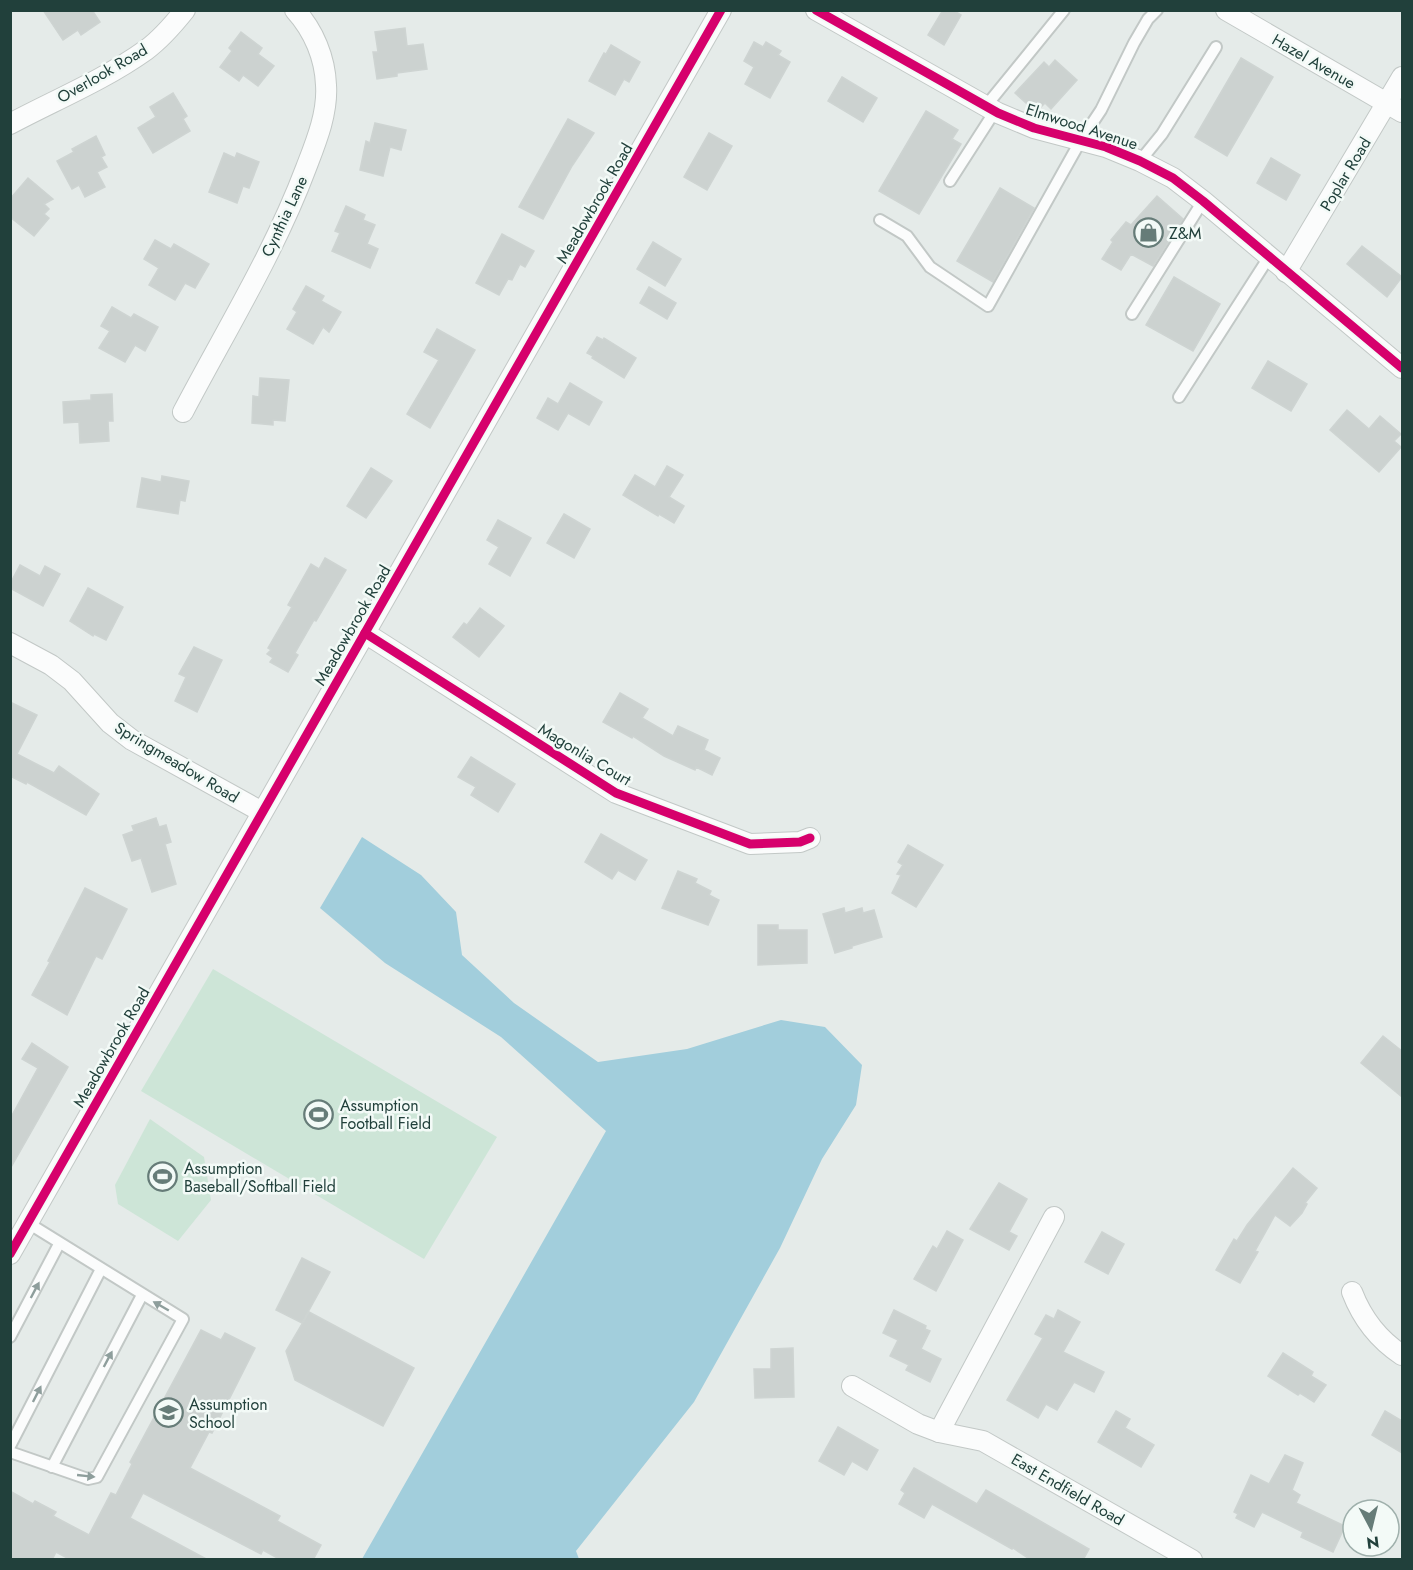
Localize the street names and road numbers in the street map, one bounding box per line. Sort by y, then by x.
street label: Hazel Avenue [1268,28,1360,95]
street label: Overlook Road [53,38,152,109]
street label: Elmwood Avenue [1023,97,1141,155]
street label: Poplar Road [1314,133,1376,215]
street label: Meadowbrook Road [551,139,638,268]
street label: Cynthia Lane [256,172,313,260]
street label: Meadowbrook Road [309,561,396,690]
street label: Springmeadow Road [110,716,243,809]
street label: Magonlia Court [534,718,636,791]
street label: Meadowbrook Road [68,983,155,1112]
street label: East Endfield Road [1007,1448,1128,1531]

